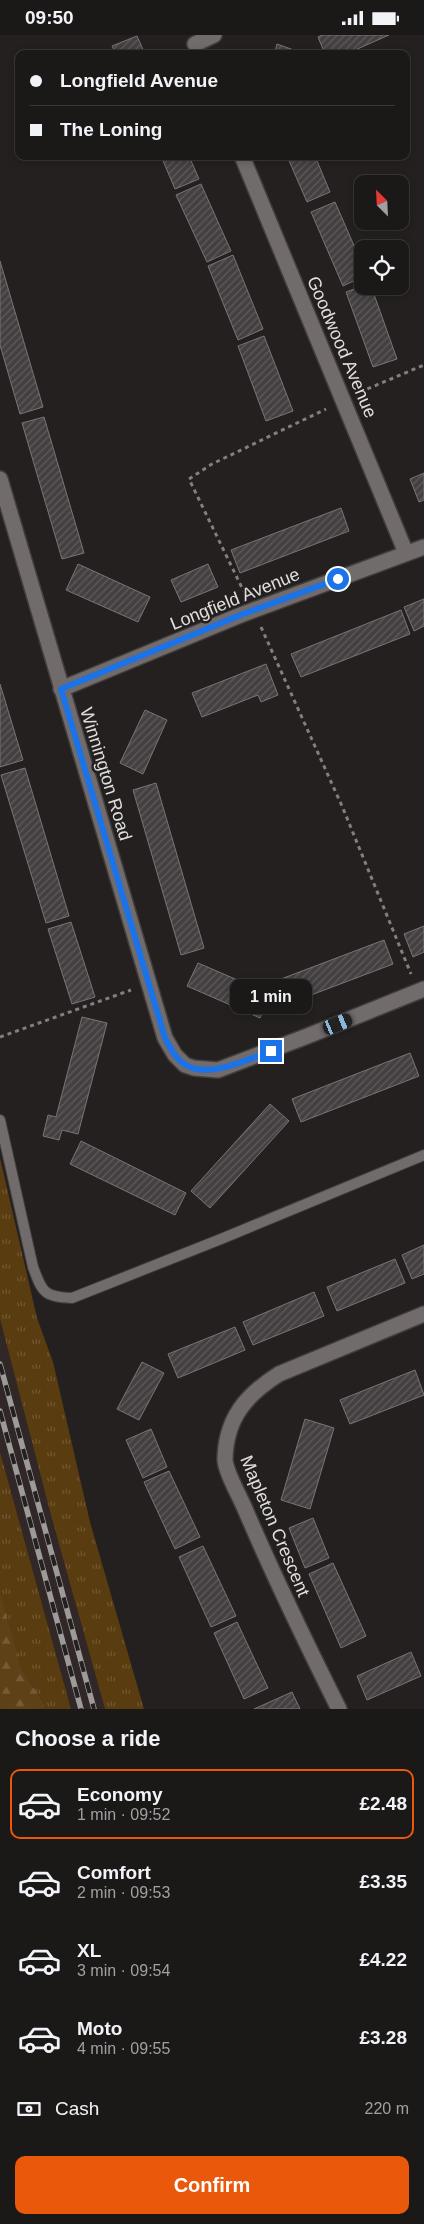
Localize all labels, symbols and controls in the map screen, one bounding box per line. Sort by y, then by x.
text: 09:50 [25,7,74,28]
text: Longfield Avenue [60,70,218,91]
text: The Loning [60,119,162,140]
north arrow [354,175,409,230]
map controls [354,175,409,295]
button: locate [354,240,409,295]
street label: Goodwood Avenue [303,273,381,421]
street label: Longfield Avenue [167,564,303,634]
route start [327,568,349,590]
street label: Winnington Road [76,705,136,843]
callout: 1 min [230,979,312,1013]
text: 1 min [250,988,292,1005]
car [321,1011,354,1037]
route end [260,1040,282,1062]
street label: Mapleton Crescent [236,1453,314,1599]
text: Choose a ride [15,1726,160,1751]
icon: car [17,1782,62,1827]
text: Economy [77,1784,163,1805]
text: £2.48 [359,1793,407,1814]
text: 1 min · 09:52 [77,1806,170,1823]
icon: car [17,1860,62,1905]
text: Comfort [77,1862,151,1883]
text: £3.35 [359,1871,407,1892]
text: 2 min · 09:53 [77,1884,170,1901]
icon: car [17,1938,62,1983]
text: XL [77,1940,101,1961]
text: £4.22 [359,1949,407,1970]
text: 3 min · 09:54 [77,1962,170,1979]
icon: car [17,2016,62,2061]
text: Moto [77,2018,122,2039]
text: £3.28 [359,2027,407,2048]
text: 4 min · 09:55 [77,2040,170,2057]
icon: cash [15,2095,43,2123]
text: Cash [55,2098,99,2119]
text: 220 m [365,2100,409,2117]
button: Confirm [15,2156,409,2214]

